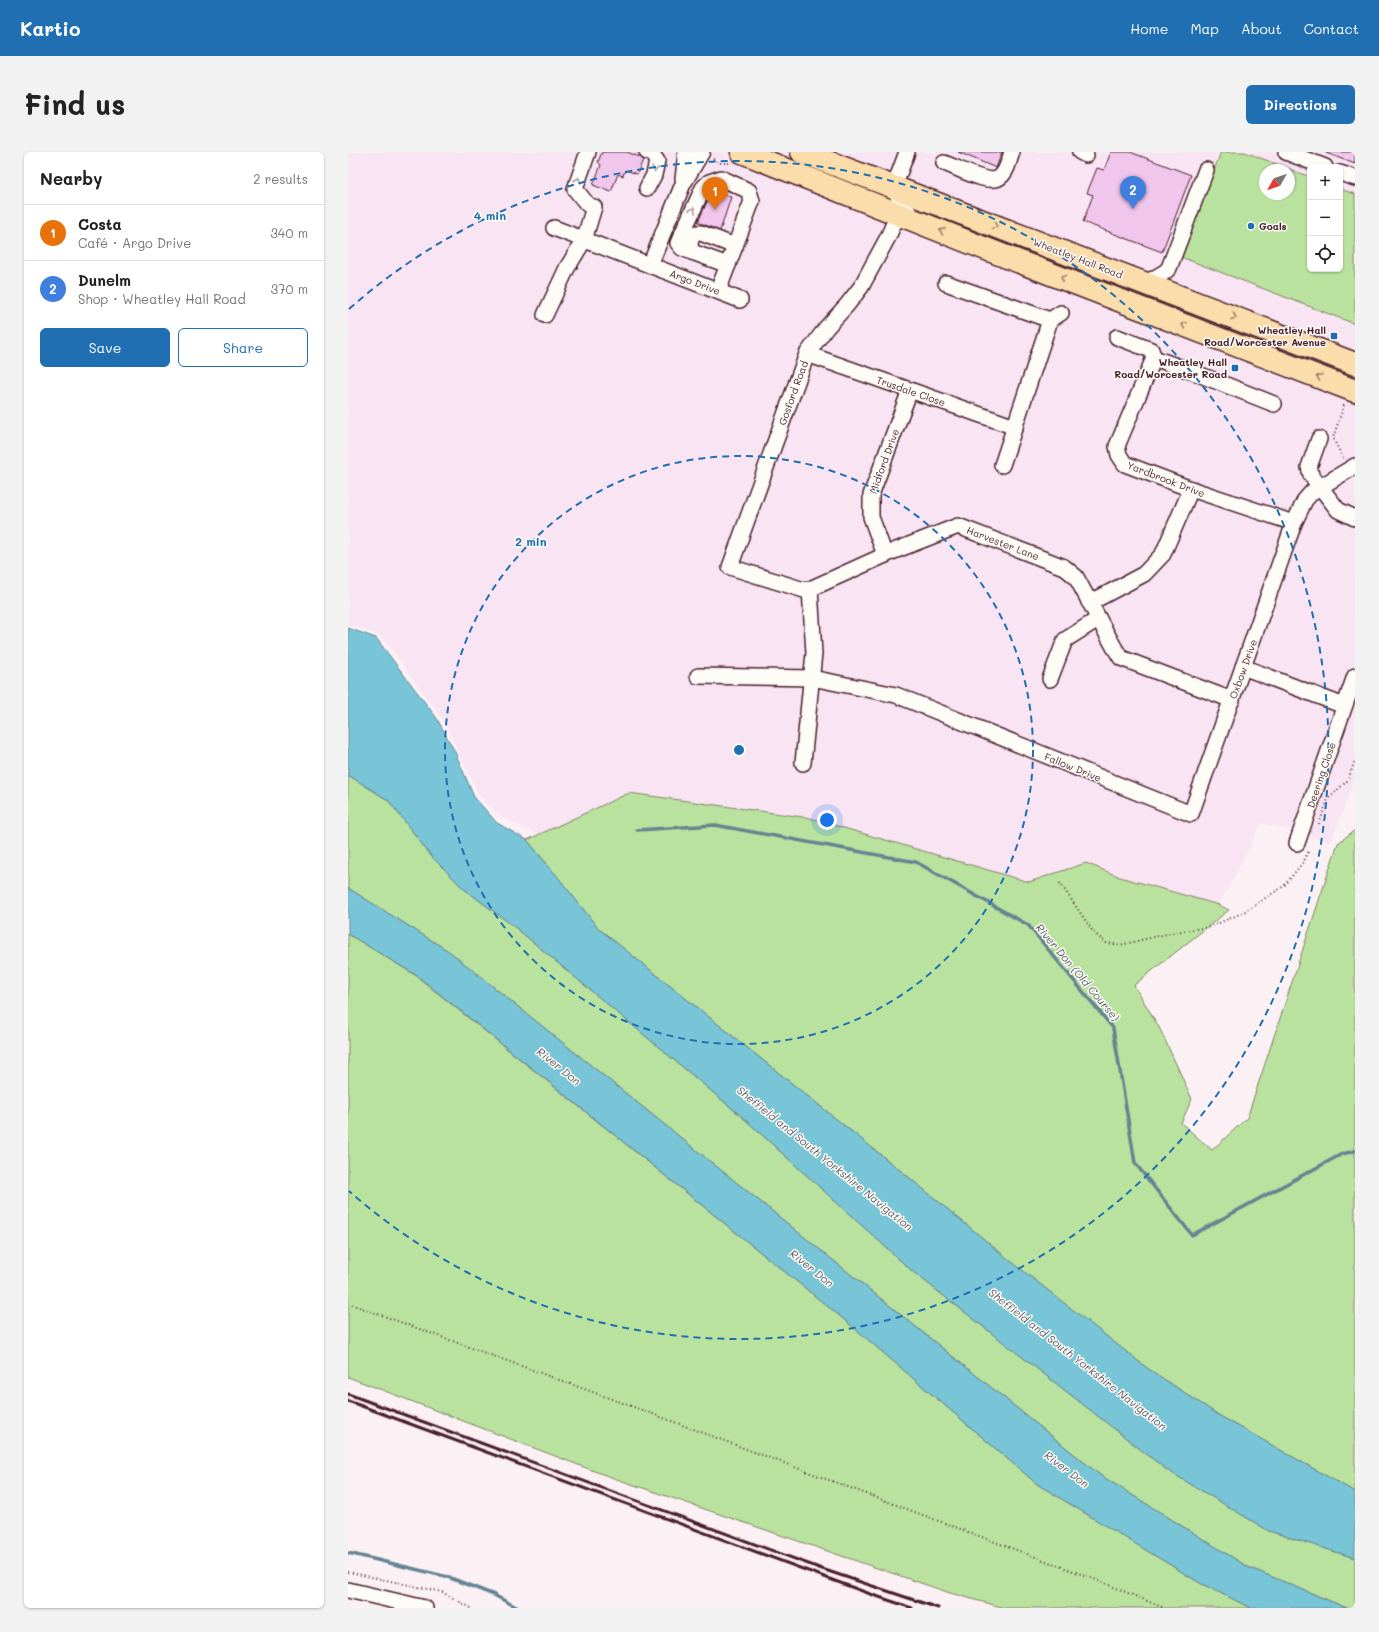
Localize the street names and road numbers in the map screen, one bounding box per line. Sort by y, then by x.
street label: Wheatley Hall Road [1031,234,1125,282]
street label: Argo Drive [668,266,722,298]
street label: Gosford Road [775,359,811,427]
street label: Trusdale Close [875,373,947,409]
street label: Midford Drive [866,427,902,495]
street label: Yardbrook Drive [1125,458,1207,500]
street label: Harvester Lane [965,523,1041,563]
street label: Oxbow Drive [1226,637,1260,701]
street label: Deering Close [1303,740,1339,810]
street label: Fallow Drive [1042,749,1104,785]

